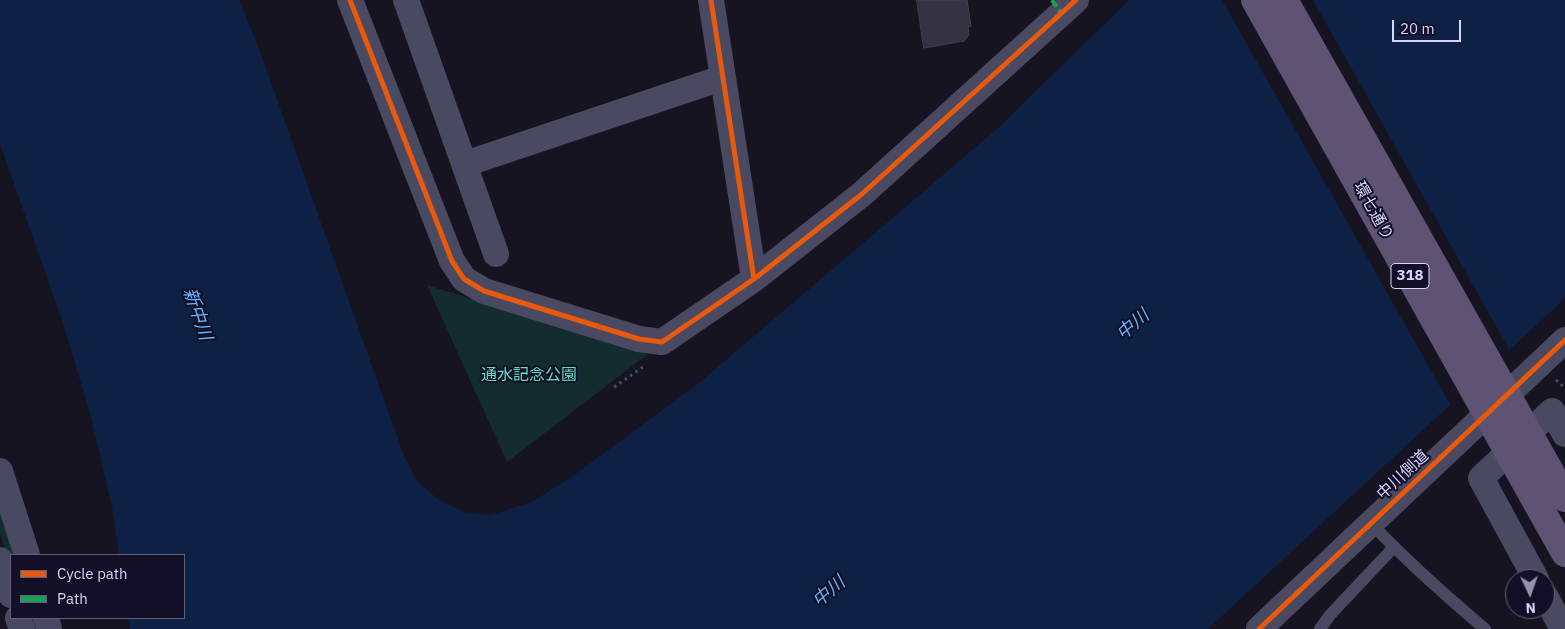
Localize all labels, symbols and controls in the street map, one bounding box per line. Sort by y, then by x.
scale bar [1395,10,1464,42]
text: 20 m [1400,19,1435,38]
street label: 環七通り [1349,178,1397,244]
road number: 318 [1391,264,1429,288]
water label: 新中川 [178,285,216,343]
water label: 中川 [1112,305,1154,345]
park label: 通水記念公園 [481,365,577,385]
street label: 中川側道 [1373,446,1433,504]
legend [10,554,185,619]
text: Cycle path [57,564,128,583]
north arrow [1505,569,1555,619]
water label: 中川 [808,572,850,612]
text: Path [57,589,88,608]
text: N [1525,599,1536,617]

